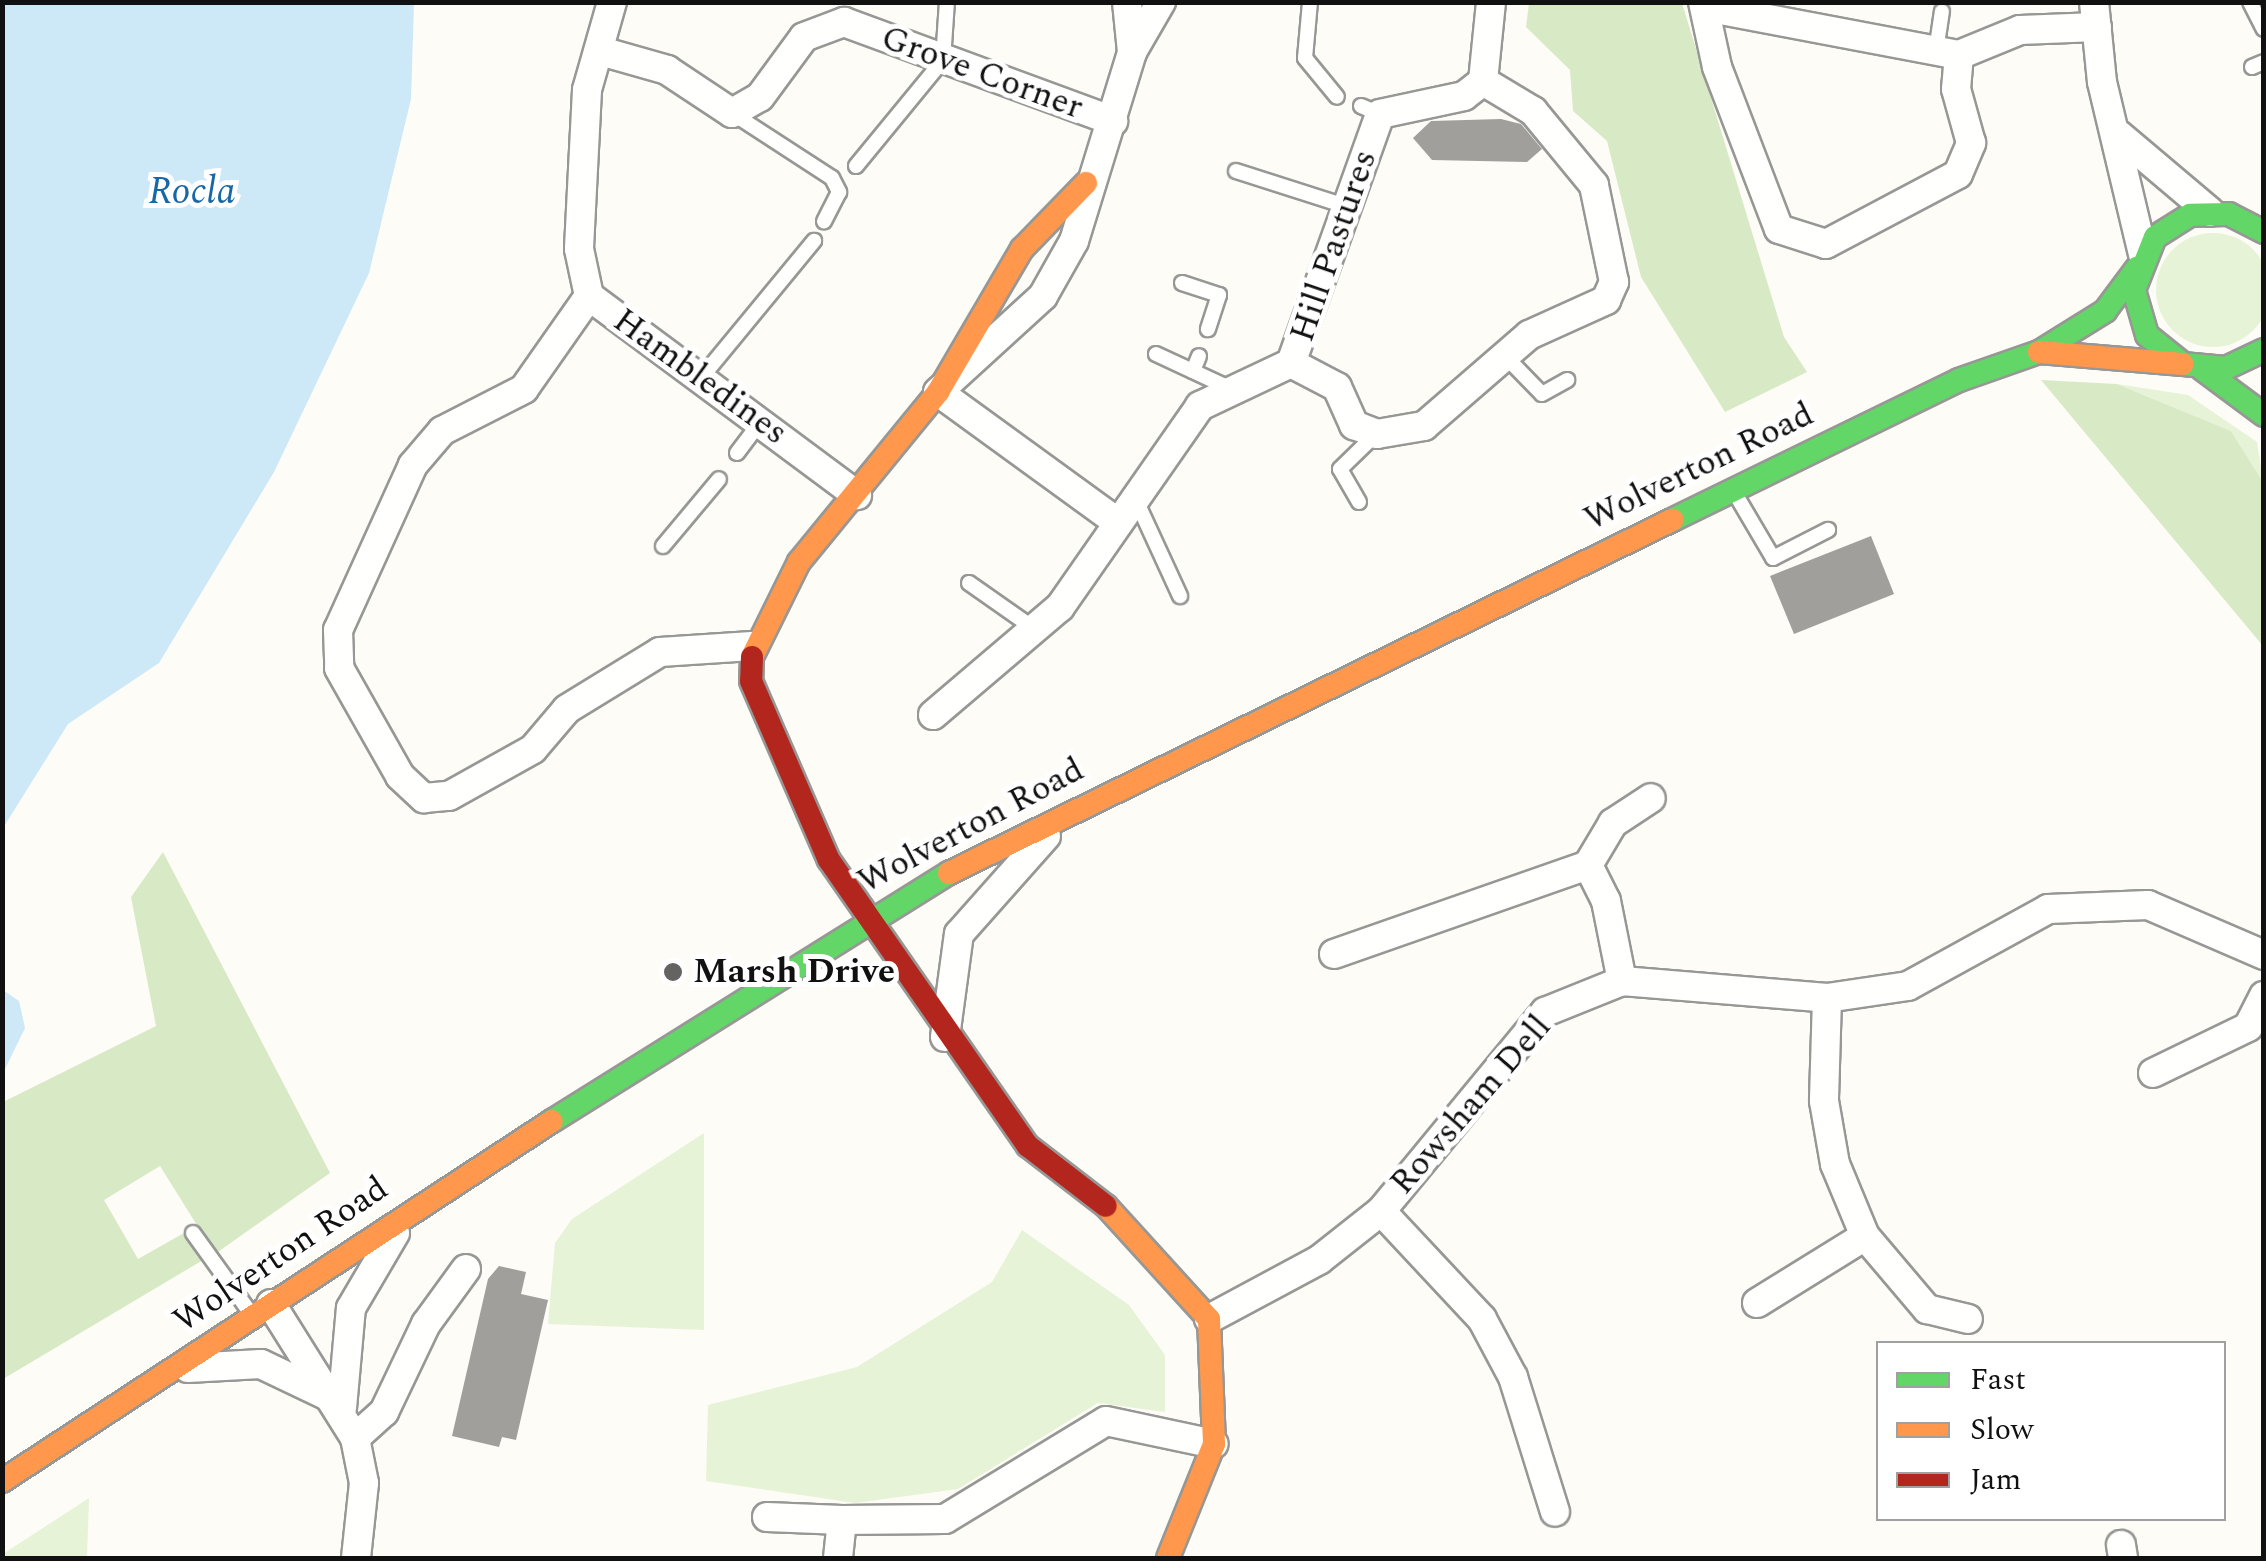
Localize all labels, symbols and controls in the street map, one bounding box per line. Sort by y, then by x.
street label: Grove Corner [875,17,1089,129]
street label: Hill Pastures [1282,145,1386,347]
water label: Rocla [148,170,236,216]
street label: Hambledines [605,300,795,454]
street label: Wolverton Road [1578,393,1820,541]
street label: Wolverton Road [851,749,1091,903]
place label: Marsh Drive [693,951,895,993]
marker: Marsh Drive [662,961,684,983]
street label: Rowsham Dell [1382,1007,1560,1203]
street label: Wolverton Road [166,1168,396,1342]
legend [1876,1341,2226,1521]
text: Fast [1970,1357,2026,1403]
text: Slow [1970,1407,2034,1453]
text: Jam [1970,1457,2021,1503]

